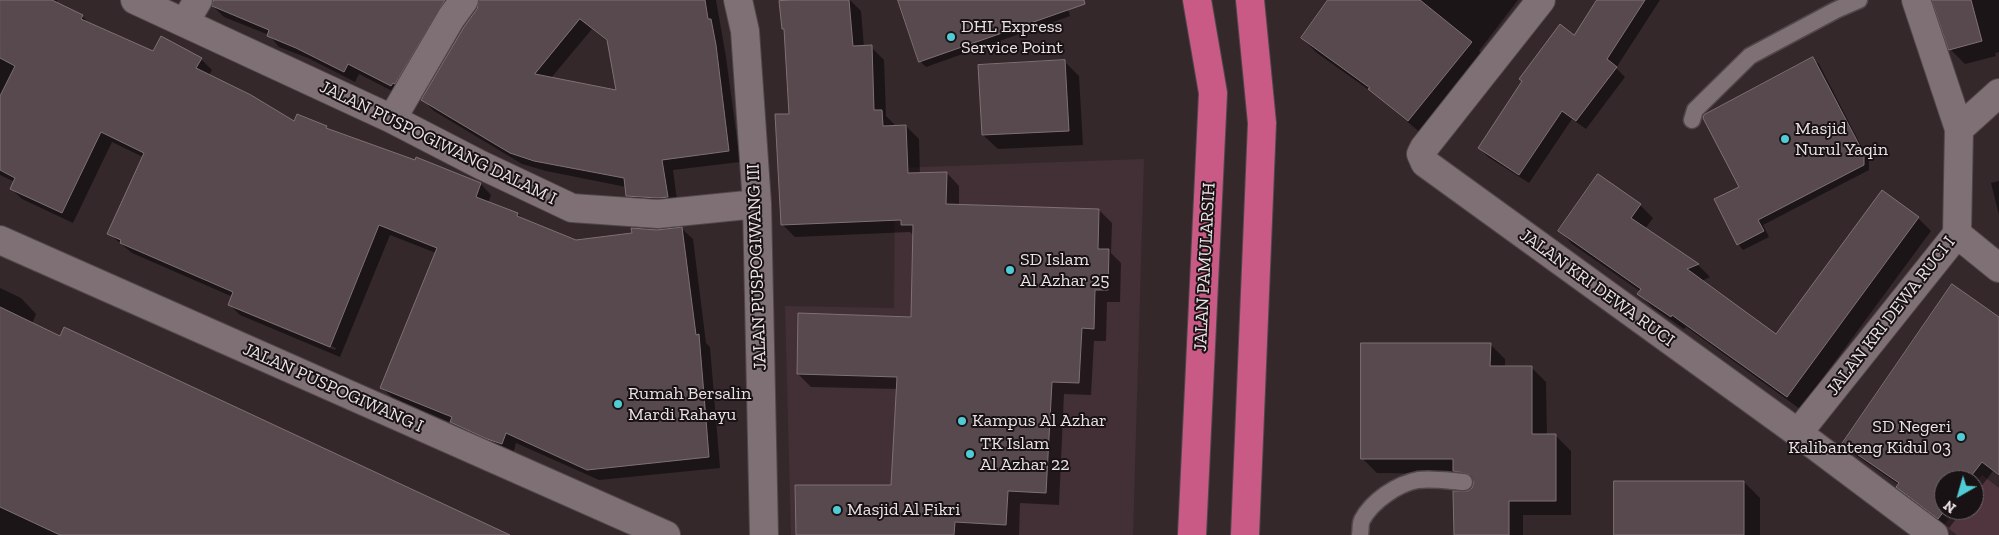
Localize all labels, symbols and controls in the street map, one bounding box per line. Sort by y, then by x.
place label: DHL Express Service Point [961,16,1063,58]
marker: DHL Express Service Point [945,31,957,43]
street label: JALAN PUSPOGIWANG DALAM I [316,76,560,210]
place label: Masjid Nurul Yaqin [1795,118,1888,160]
marker: Masjid Nurul Yaqin [1779,133,1791,145]
street label: JALAN PUSPOGIWANG III [743,163,771,371]
street label: JALAN PAMULARSIH [1190,182,1220,352]
street label: JALAN KRI DEWA RUCI [1515,225,1679,351]
street label: JALAN KRI DEWA RUCI I [1822,232,1960,400]
place label: SD Islam Al Azhar 25 [1020,249,1109,292]
marker: SD Islam Al Azhar 25 [1004,264,1016,276]
street label: JALAN PUSPOGIWANG I [239,338,427,438]
place label: Rumah Bersalin Mardi Rahayu [628,383,751,426]
marker: Rumah Bersalin Mardi Rahayu [612,398,624,410]
place label: Kampus Al Azhar [972,410,1107,432]
marker: Kampus Al Azhar [956,415,968,427]
place label: SD Negeri Kalibanteng Kidul 03 [1788,416,1951,458]
marker: SD Negeri Kalibanteng Kidul 03 [1955,431,1967,443]
place label: TK Islam Al Azhar 22 [980,433,1070,476]
marker: TK Islam Al Azhar 22 [964,448,976,460]
north arrow [1934,470,1984,520]
text: N [1941,496,1960,516]
place label: Masjid Al Fikri [847,499,960,521]
marker: Masjid Al Fikri [831,504,843,516]

